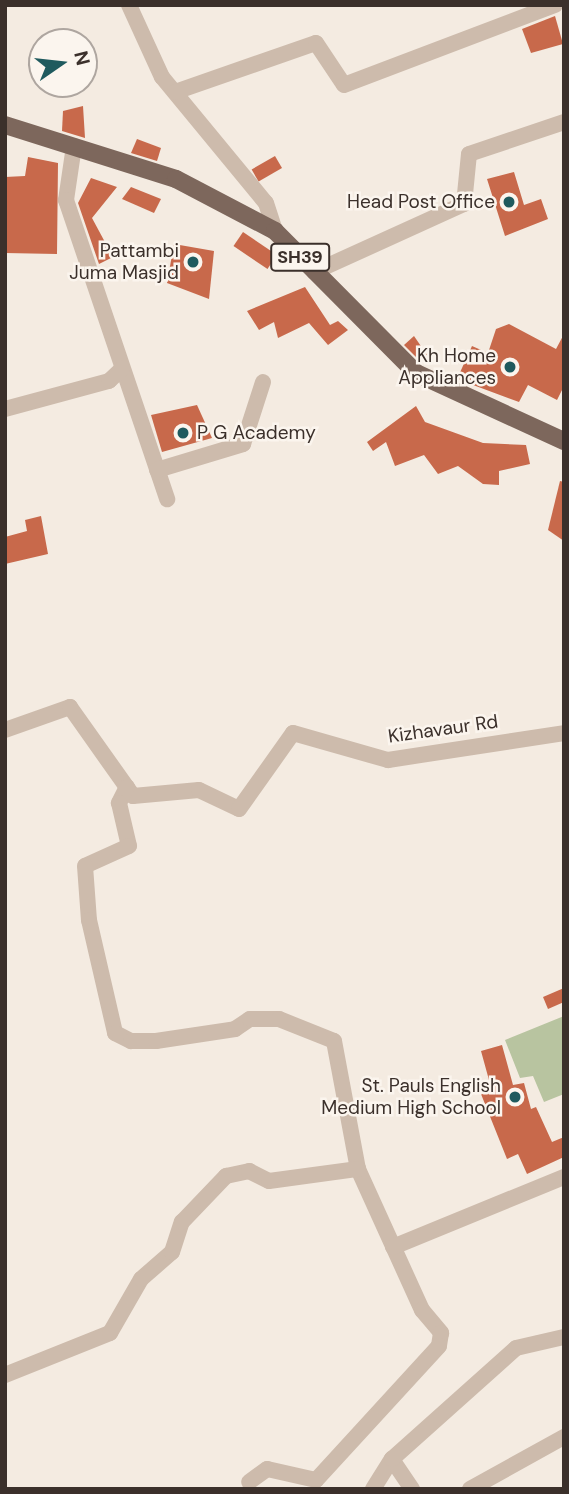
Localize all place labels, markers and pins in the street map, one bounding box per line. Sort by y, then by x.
place label: Head Post Office [347,191,495,213]
marker: Head Post Office [501,194,517,210]
place label: Pattambi Juma Masjid [69,240,179,284]
marker: Pattambi Juma Masjid [185,254,201,270]
place label: Kh Home Appliances [398,345,496,389]
marker: Kh Home Appliances [502,359,518,375]
place label: P G Academy [197,422,316,444]
marker: P G Academy [175,425,191,441]
place label: St. Pauls English Medium High School [321,1075,501,1119]
marker: St. Pauls English Medium High School [507,1089,523,1105]

